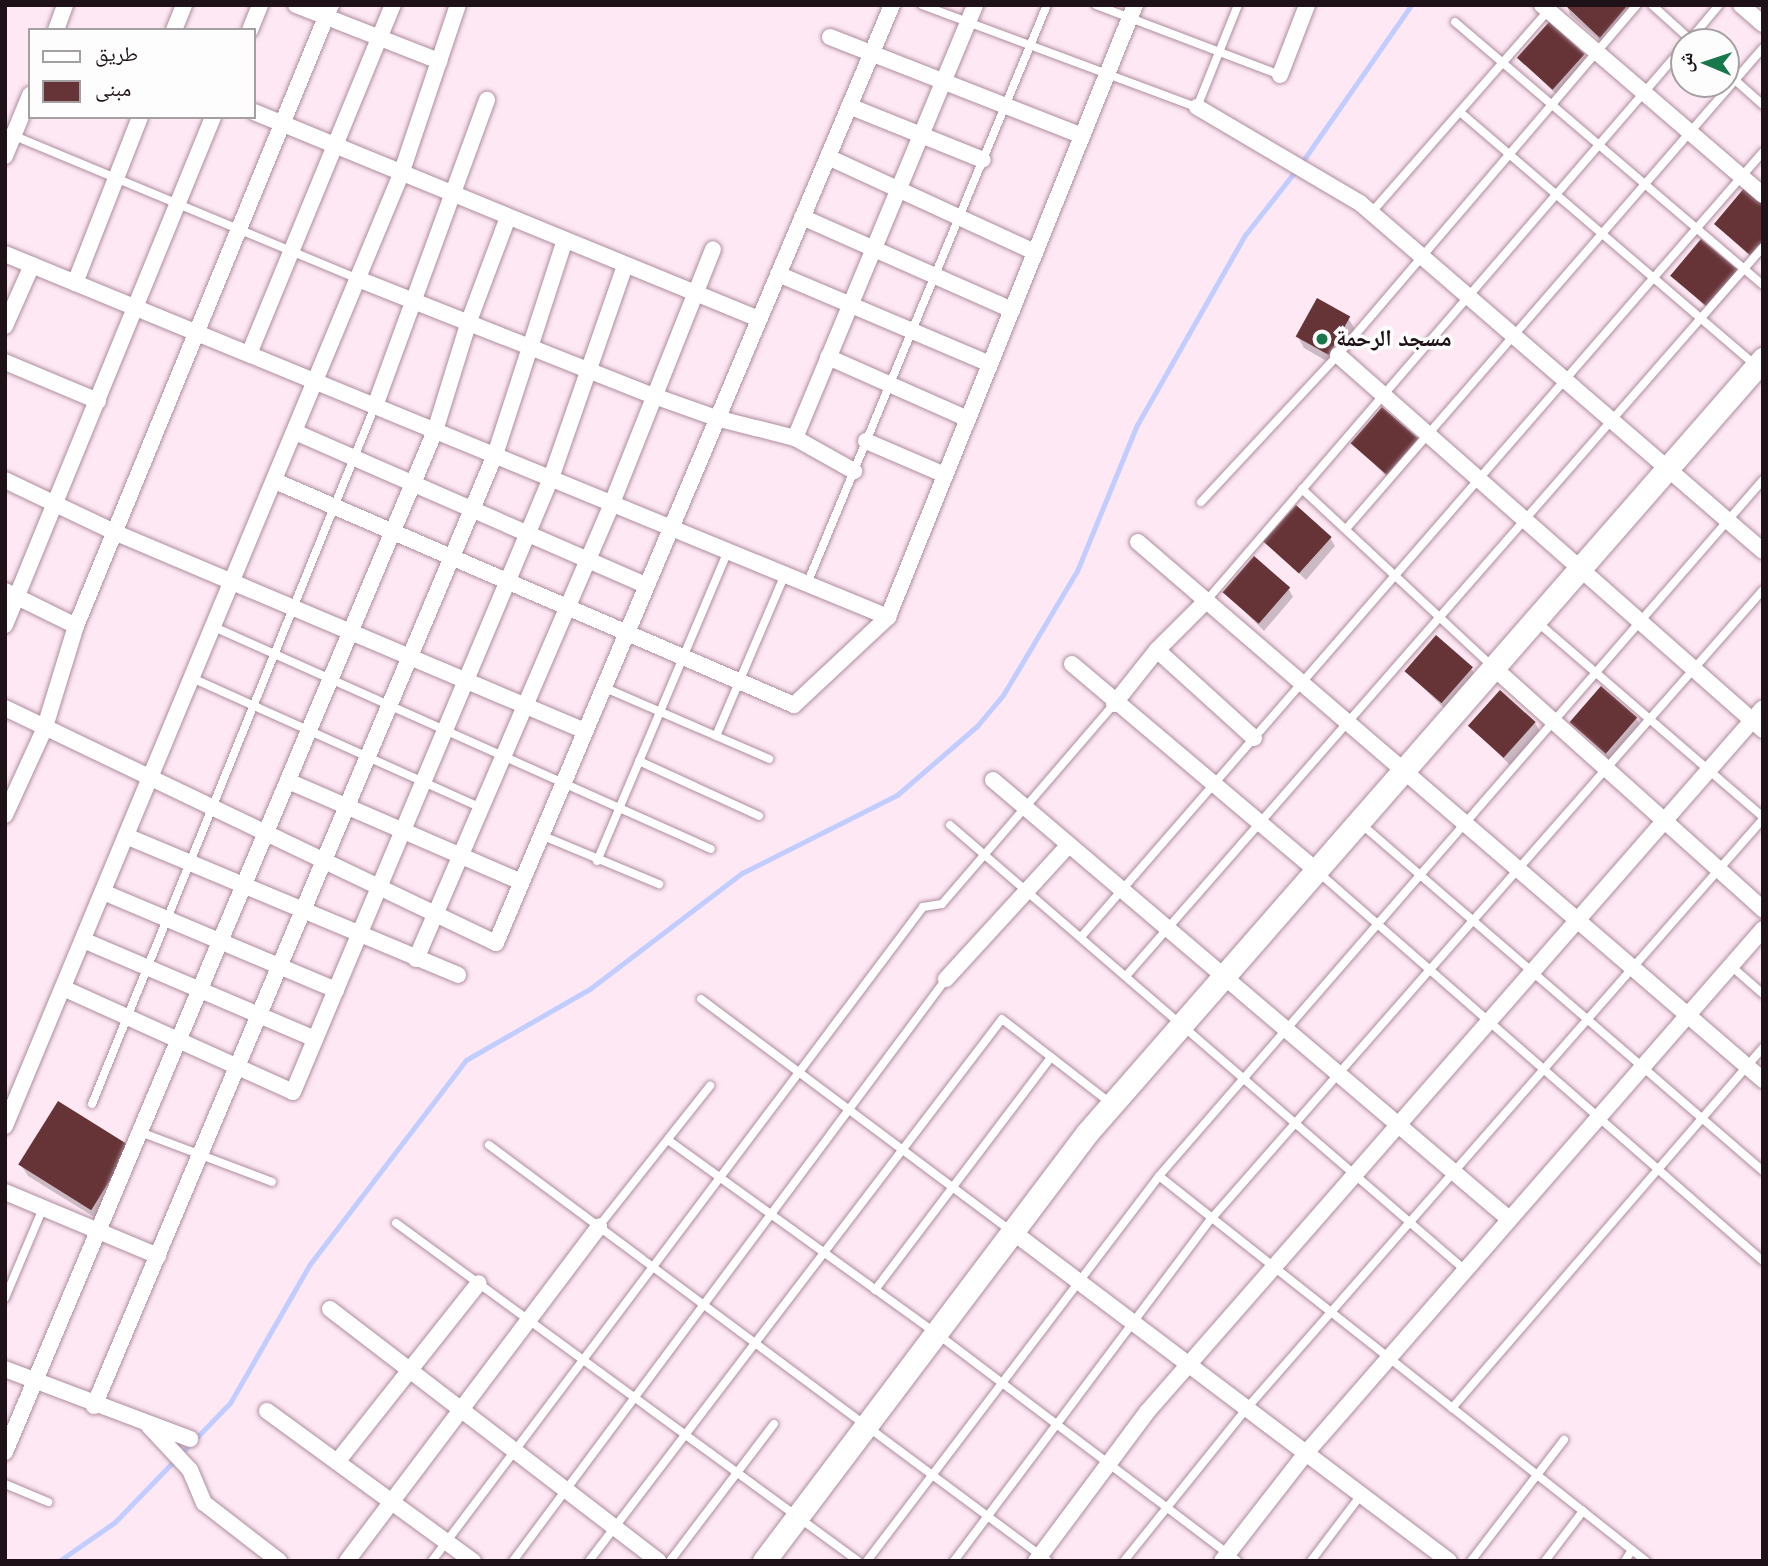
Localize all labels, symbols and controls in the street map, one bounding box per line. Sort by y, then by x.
legend [28,28,256,119]
north arrow [1670,28,1740,98]
text: طريق [95,41,138,66]
text: ش [1674,52,1697,73]
text: مبنى [95,76,131,101]
place label: مسجد الرحمة [1336,325,1452,353]
marker: مسجد الرحمة [1314,331,1330,347]

